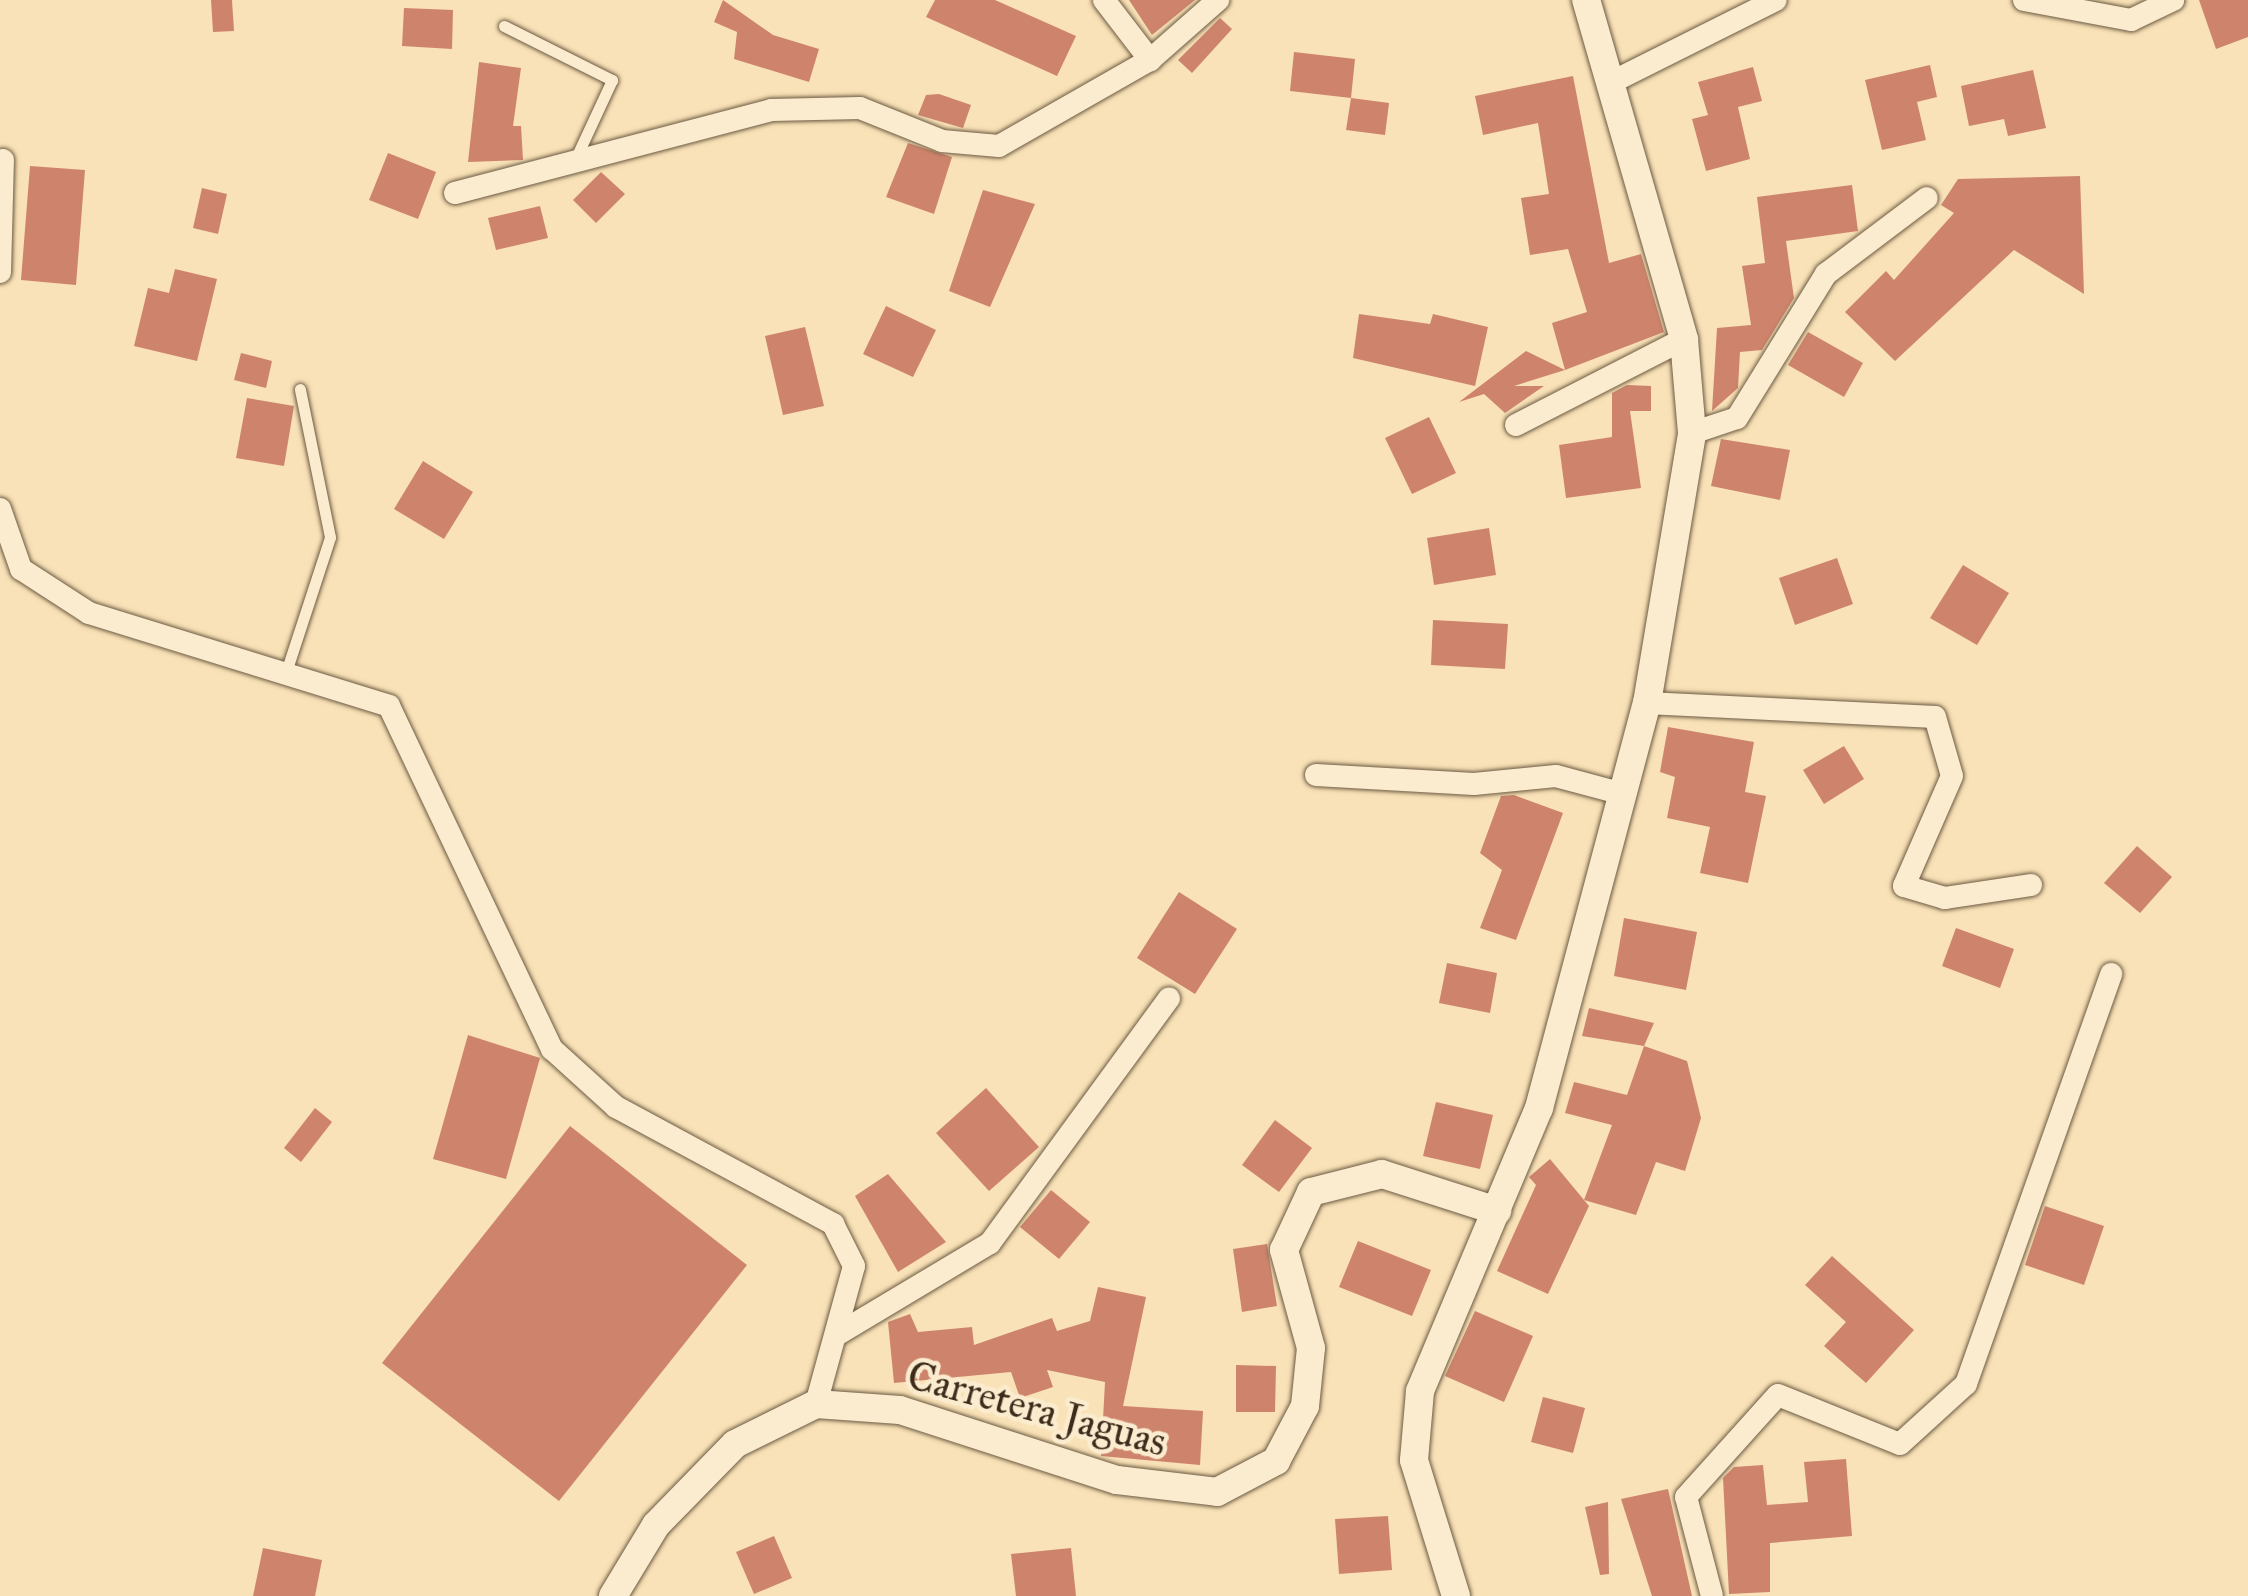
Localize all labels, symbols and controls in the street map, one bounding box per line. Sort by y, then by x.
street label: Carretera Jaguas [902,1351,1172,1467]

